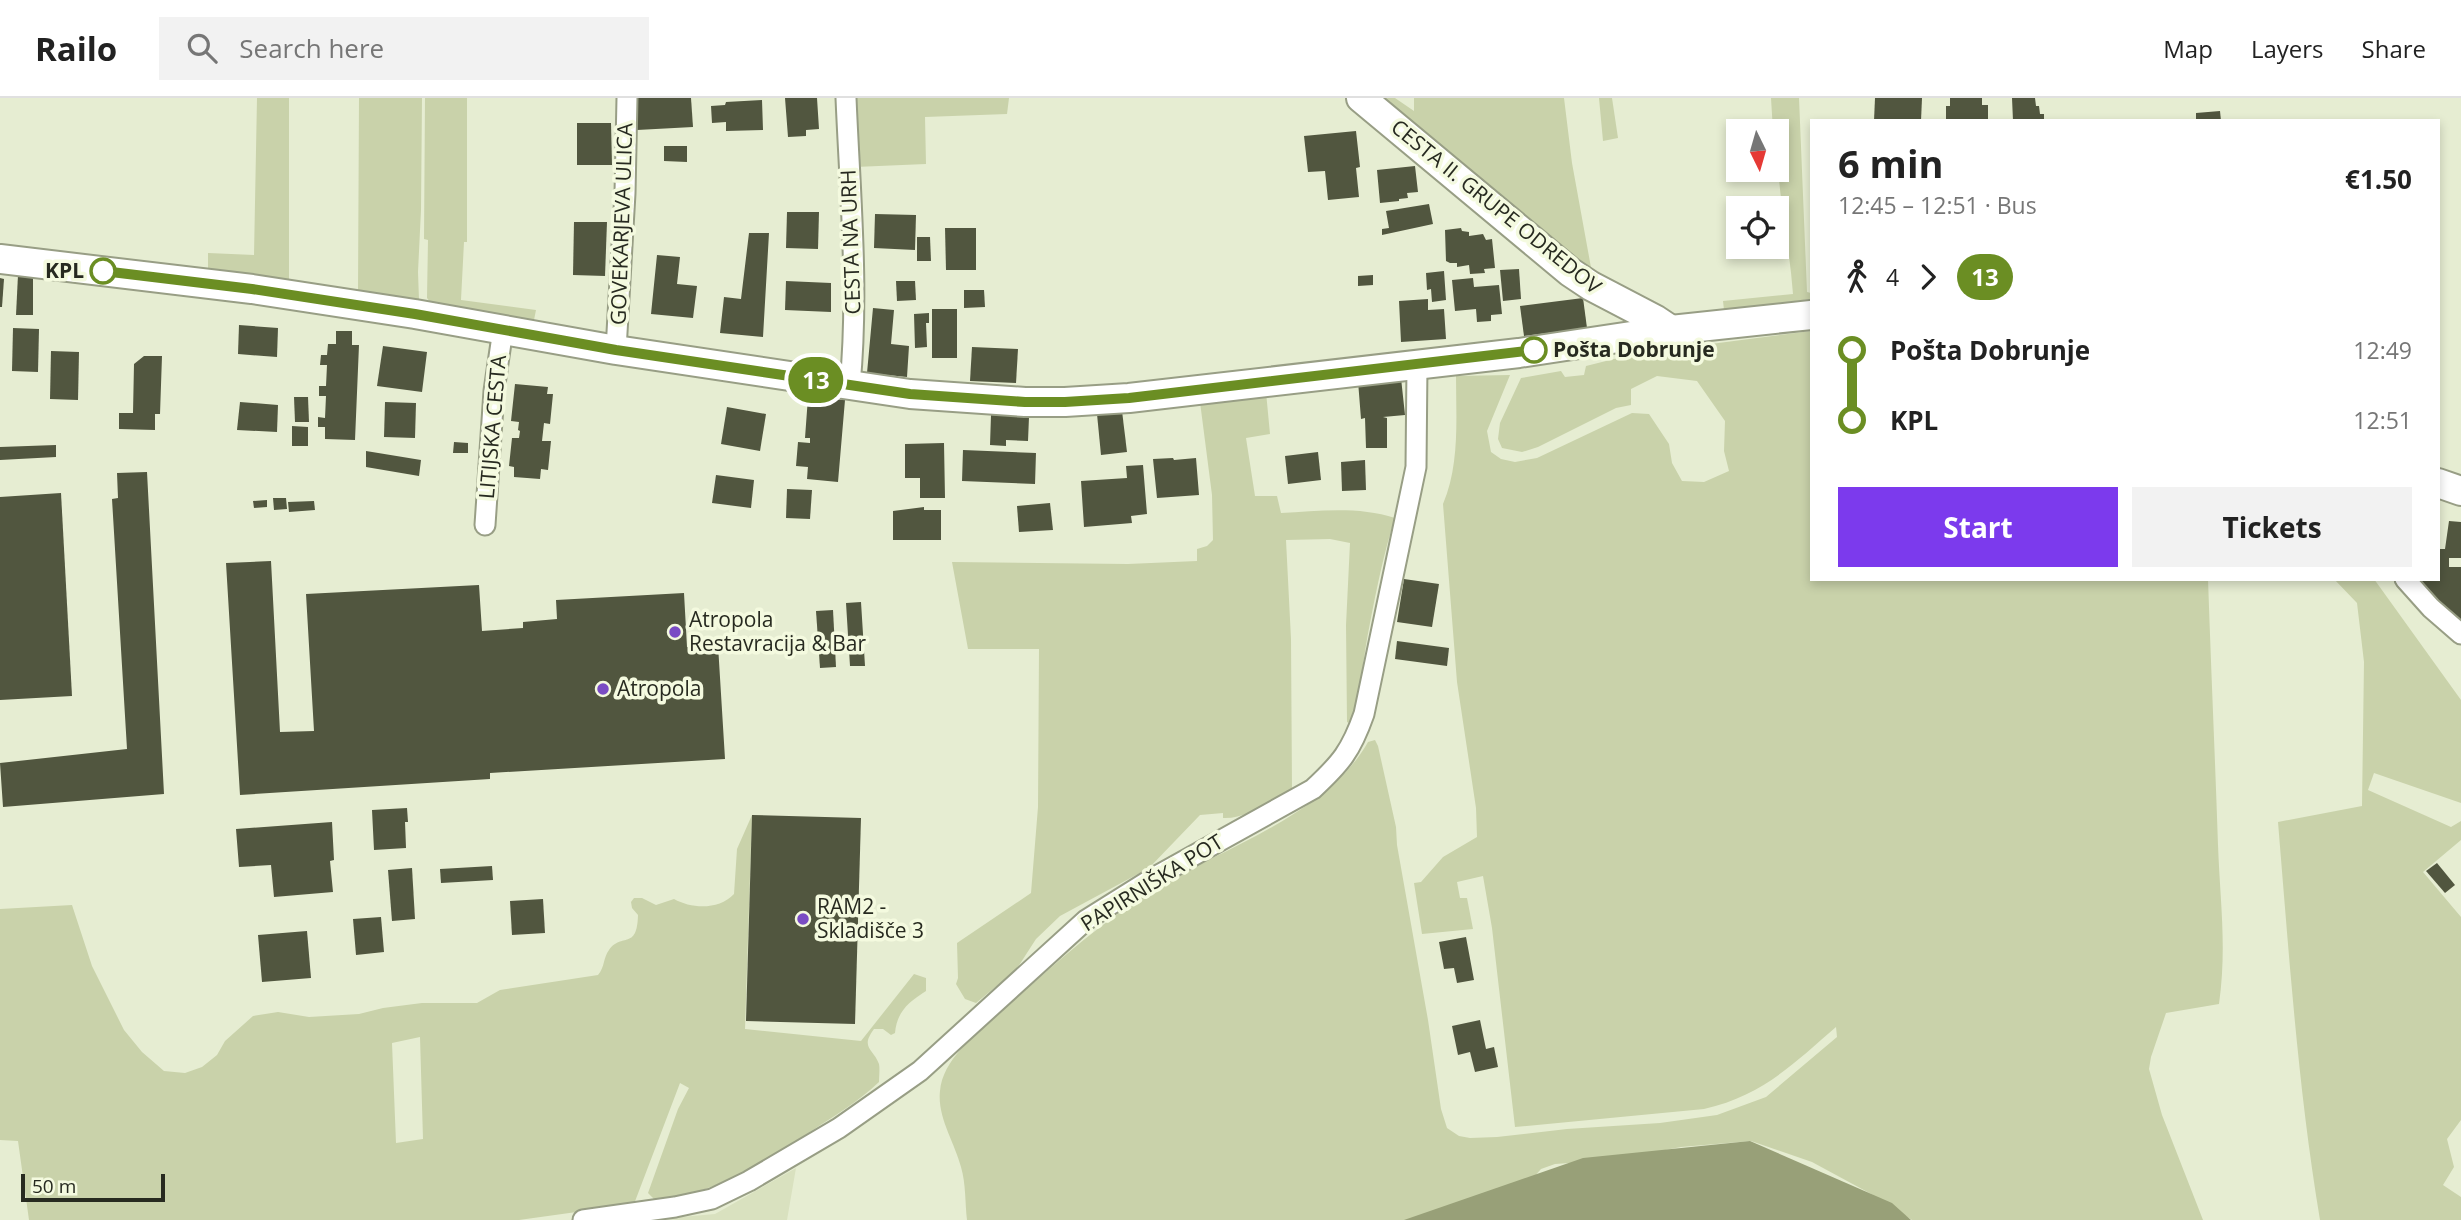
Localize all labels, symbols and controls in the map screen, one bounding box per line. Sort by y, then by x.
search box [159,17,649,80]
text: Railo [35,26,117,71]
icon: search [183,29,221,67]
text: Search here [239,30,384,66]
text: Map [2163,32,2213,65]
text: Layers [2251,32,2324,65]
text: Share [2362,32,2426,65]
street label: CESTA II. GRUPE ODREDOV [1386,113,1608,300]
north arrow [1726,119,1788,182]
map controls [1726,119,1789,259]
street label: GOVEKARJEVA ULICA [603,122,639,325]
text: 6 min [1838,137,1943,189]
text: €1.50 [2345,161,2412,197]
street label: CESTA NA URH [833,169,867,315]
text: 12:45 – 12:51 · Bus [1838,189,2037,221]
button: locate [1726,196,1789,259]
place label: KPL [45,256,84,284]
marker: KPL [90,258,116,284]
icon: walk [1838,258,1876,296]
icon: forward [1909,258,1947,296]
text: 13 [1971,260,1999,293]
text: 4 [1886,261,1899,293]
text: Pošta Dobrunje [1890,332,2090,368]
text: 12:49 [2353,334,2412,366]
place label: Pošta Dobrunje [1553,335,1715,363]
marker: Pošta Dobrunje [1521,337,1547,363]
street label: LITIJSKA CESTA [472,353,512,500]
line badge: 13 [784,357,848,403]
text: 13 [802,363,830,396]
text: KPL [1890,402,1938,438]
text: 12:51 [2353,404,2412,436]
button: Start [1838,487,2118,567]
button: Tickets [2132,487,2412,567]
place label: Atropola Restavracija & Bar [689,605,866,657]
marker: Atropola Restavracija & Bar [667,624,683,640]
place label: Atropola [617,674,701,702]
marker: Atropola [595,681,611,697]
street label: PAPIRNIŠKA POT [1075,827,1228,937]
place label: RAM2 - Skladišče 3 [817,892,924,944]
marker: RAM2 - Skladišče 3 [795,911,811,927]
scale bar [21,1171,164,1203]
text: 50 m [32,1173,76,1199]

